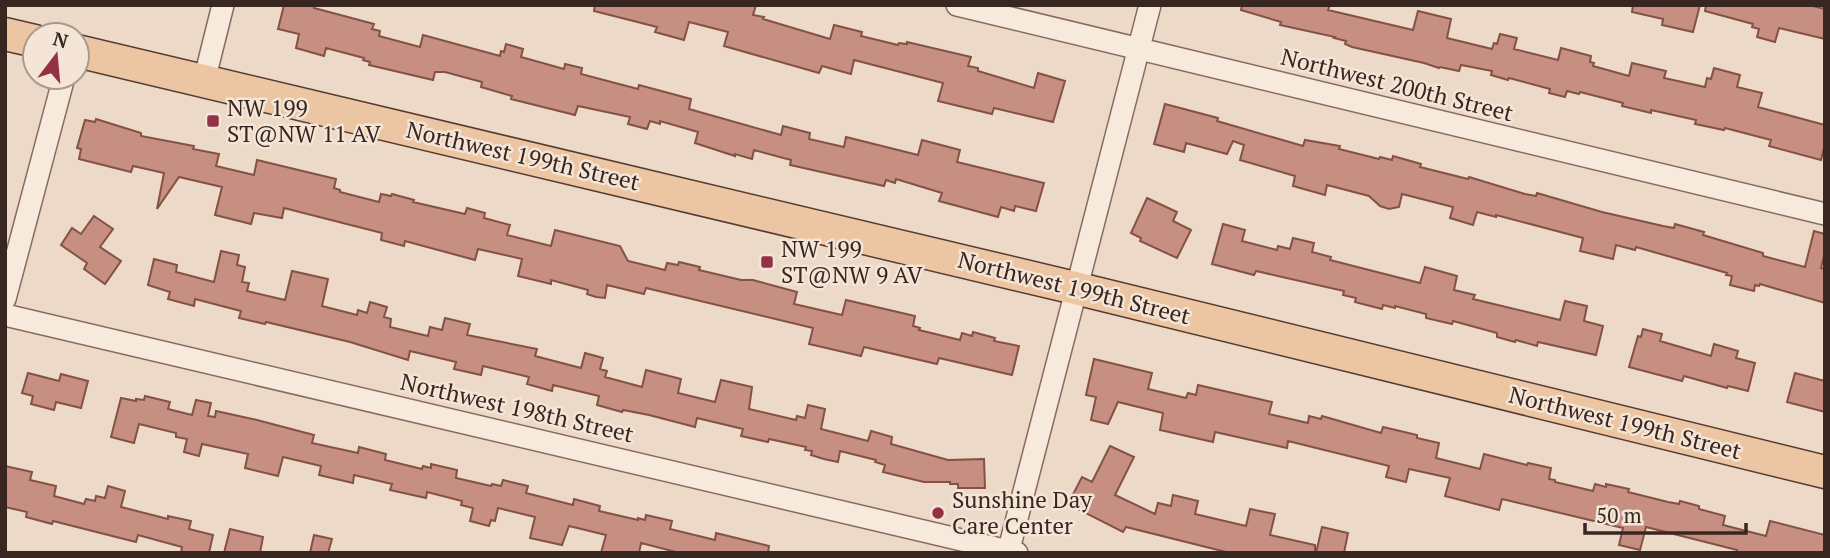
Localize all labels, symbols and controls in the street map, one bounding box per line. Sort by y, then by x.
north arrow [21,21,91,91]
text: N [50,25,72,53]
street label: Northwest 200th Street [1278,41,1517,128]
place label: NW 199 ST@NW 11 AV [227,92,381,149]
marker: NW 199 ST@NW 11 AV [205,113,221,129]
street label: Northwest 199th Street [404,114,643,198]
place label: NW 199 ST@NW 9 AV [781,233,923,290]
street label: Northwest 199th Street [955,244,1194,331]
marker: NW 199 ST@NW 9 AV [759,254,775,270]
street label: Northwest 198th Street [398,366,637,450]
street label: Northwest 199th Street [1506,379,1745,466]
place label: Sunshine Day Care Center [952,484,1092,541]
scale bar [1585,491,1746,536]
text: 50 m [1596,501,1642,529]
marker: Sunshine Day Care Center [930,505,946,521]

